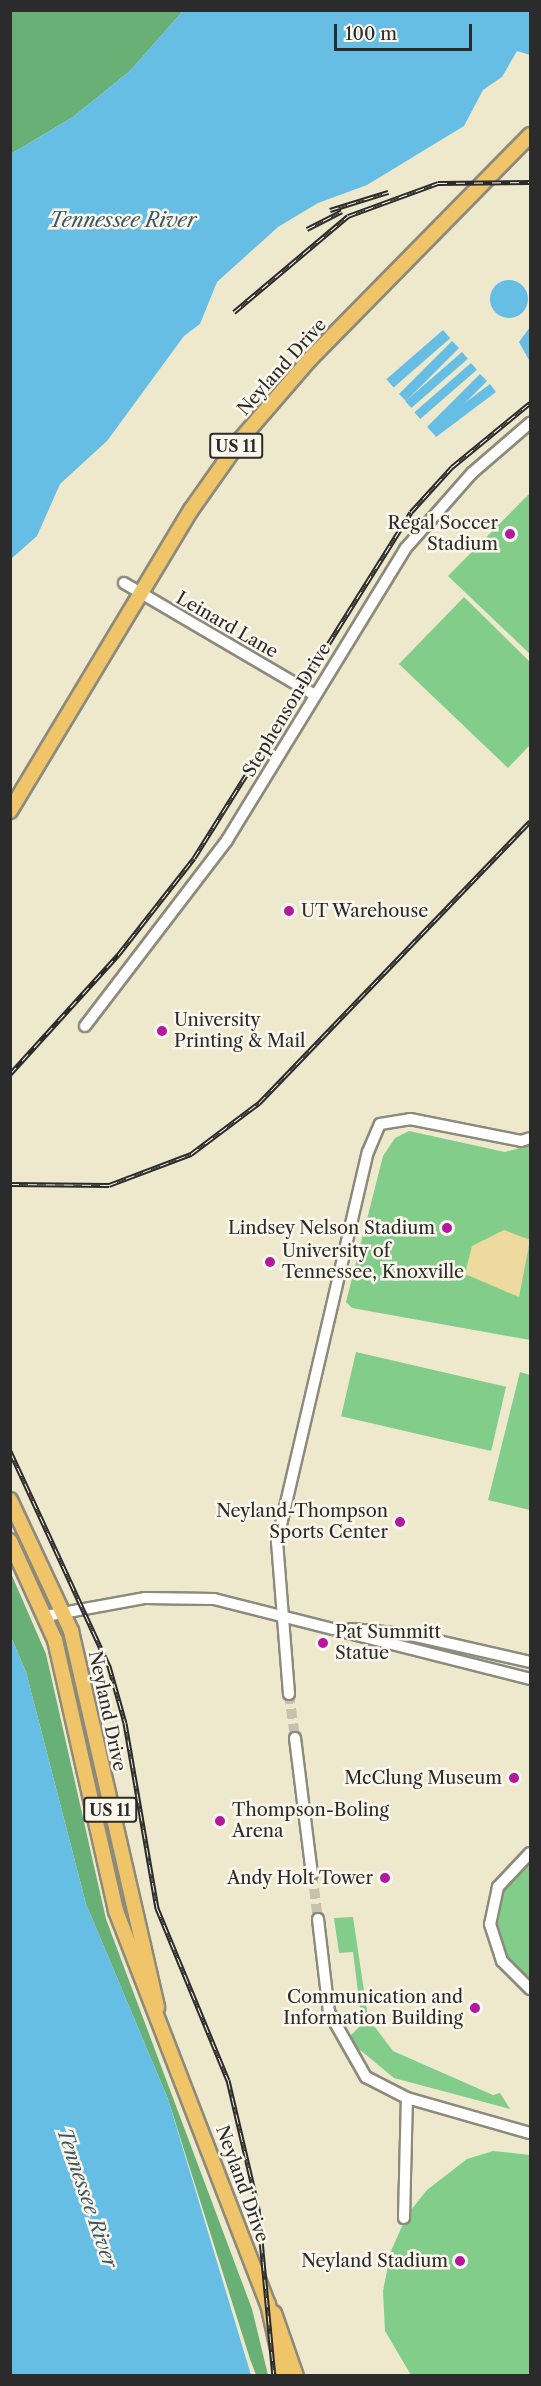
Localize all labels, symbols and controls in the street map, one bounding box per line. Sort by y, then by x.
scale bar [337,12,475,50]
text: 100 m [345,23,397,45]
water label: Tennessee River [50,208,196,232]
street label: Neyland Drive [233,314,331,420]
road number: US 11 [209,433,263,459]
place label: Regal Soccer Stadium [387,513,498,556]
marker: Regal Soccer Stadium [503,527,517,541]
street label: Leinard Lane [172,587,282,663]
street label: Stephenson Drive [238,639,336,781]
place label: UT Warehouse [301,900,430,922]
marker: UT Warehouse [282,904,296,918]
place label: University Printing & Mail [174,1010,305,1052]
marker: University Printing & Mail [155,1024,169,1038]
place label: Lindsey Nelson Stadium [227,1217,435,1239]
marker: Lindsey Nelson Stadium [440,1221,454,1235]
place label: University of Tennessee, Knoxville [282,1241,464,1284]
marker: University of Tennessee, Knoxville [263,1255,277,1269]
place label: Neyland-Thompson Sports Center [216,1501,388,1544]
marker: Neyland-Thompson Sports Center [393,1515,407,1529]
place label: Pat Summitt Statue [335,1622,441,1664]
marker: Pat Summitt Statue [316,1636,330,1650]
street label: Neyland Drive [84,1649,130,1773]
place label: McClung Museum [344,1767,502,1789]
marker: McClung Museum [507,1771,521,1785]
road number: US 11 [83,1797,137,1823]
place label: Thompson-Boling Arena [232,1800,389,1842]
marker: Thompson-Boling Arena [213,1814,227,1828]
place label: Andy Holt Tower [226,1867,373,1889]
marker: Andy Holt Tower [378,1871,392,1885]
place label: Communication and Information Building [283,1987,463,2030]
marker: Communication and Information Building [468,2001,482,2015]
street label: Neyland Drive [211,2123,273,2245]
water label: Tennessee River [52,2125,122,2271]
place label: Neyland Stadium [301,2250,448,2272]
marker: Neyland Stadium [453,2254,467,2268]

